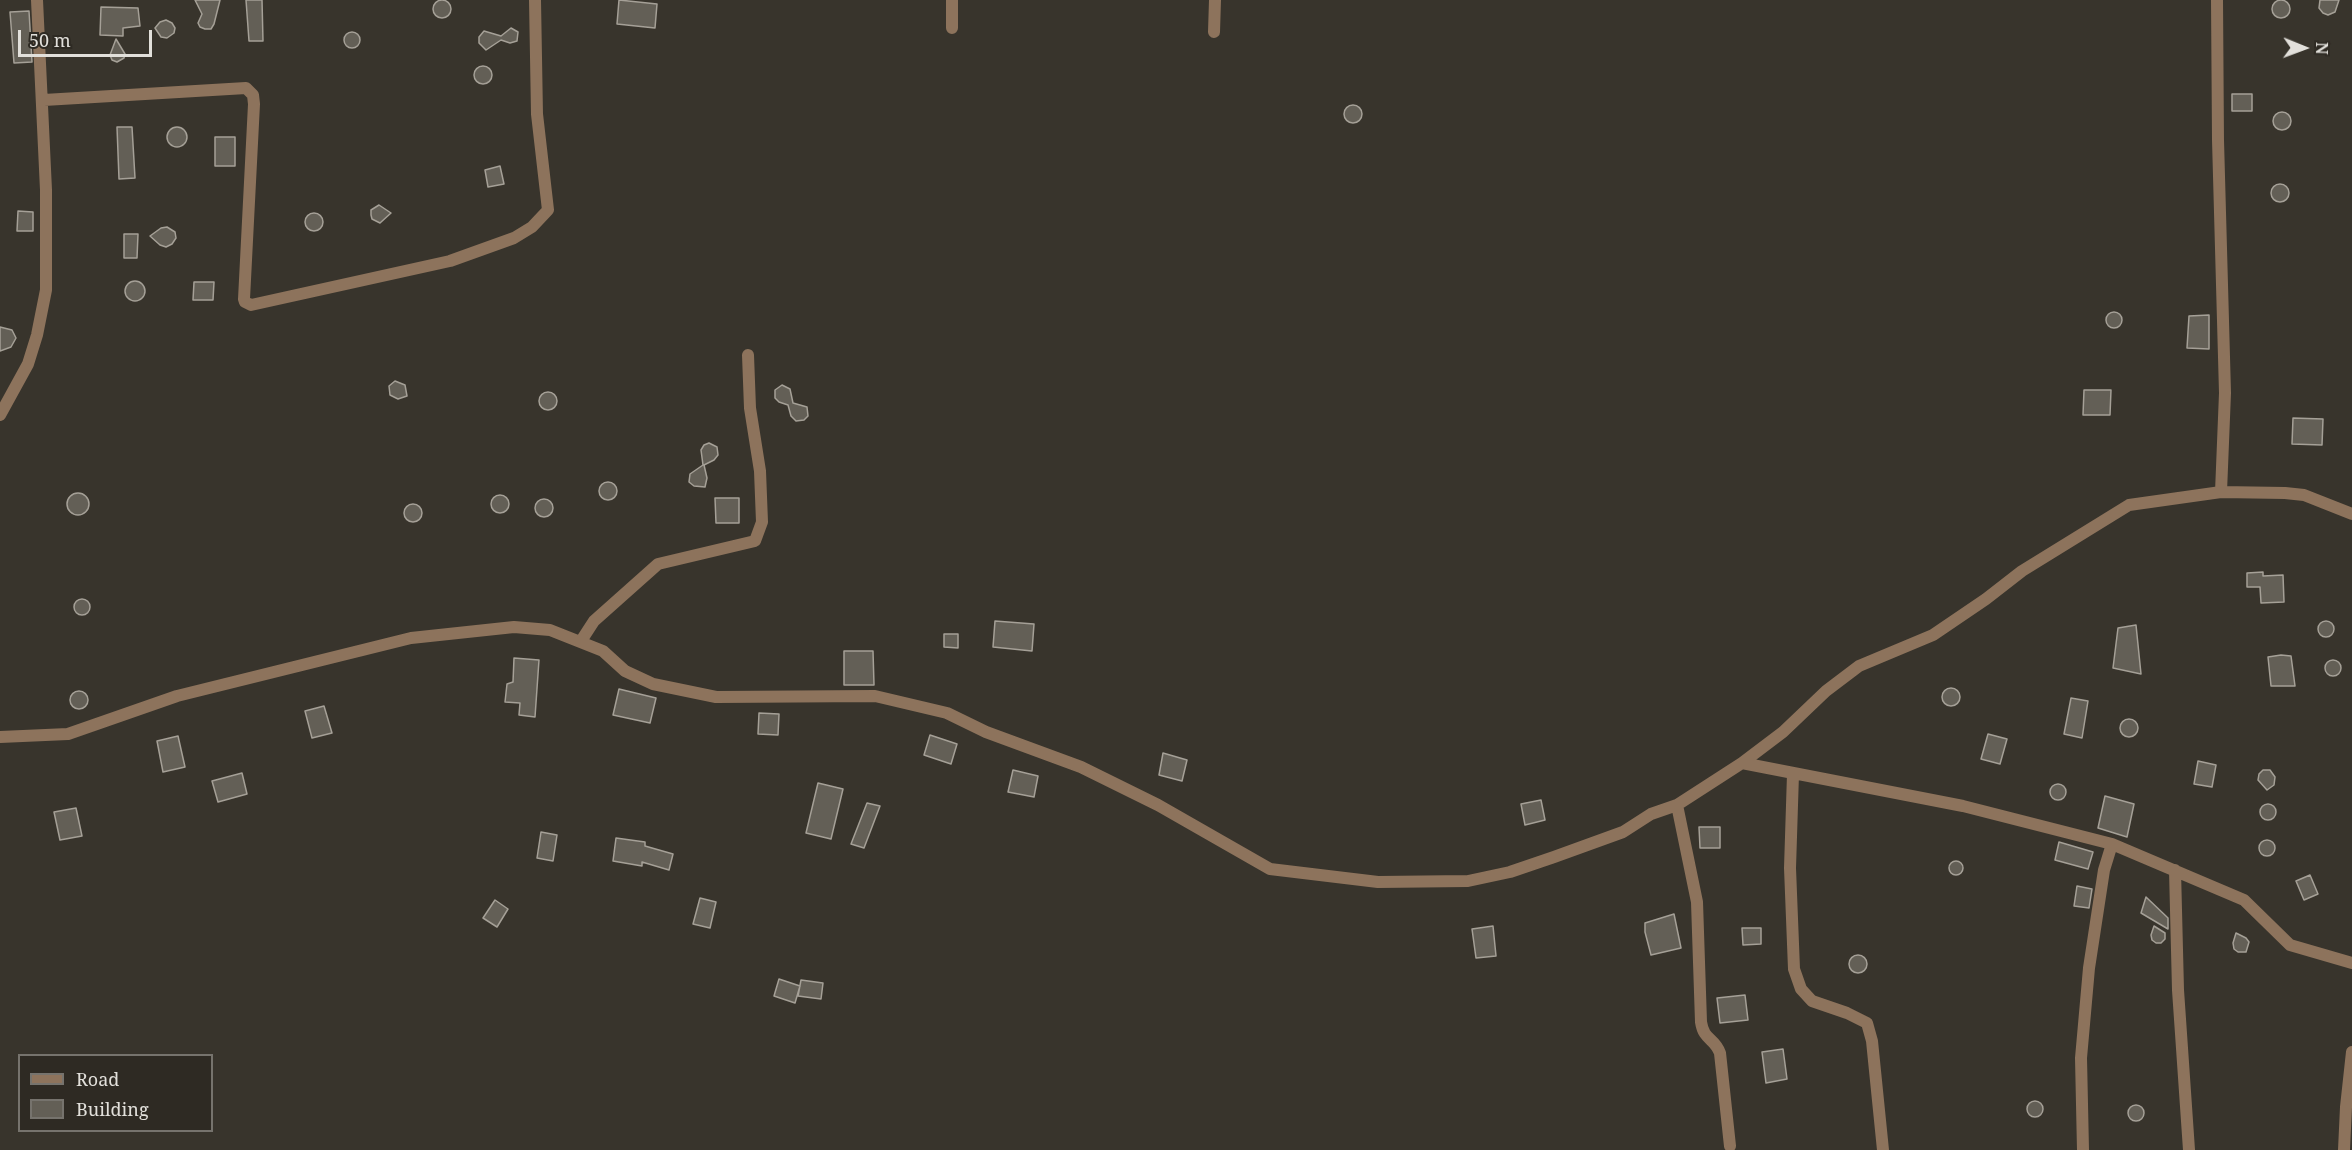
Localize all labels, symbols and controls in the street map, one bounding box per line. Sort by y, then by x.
scale bar [21,18,154,56]
north arrow [2274,18,2334,78]
text: 50 m [29,28,71,52]
text: N [2311,42,2333,55]
legend [18,1054,213,1132]
text: Road [76,1067,119,1091]
text: Building [76,1097,149,1121]

